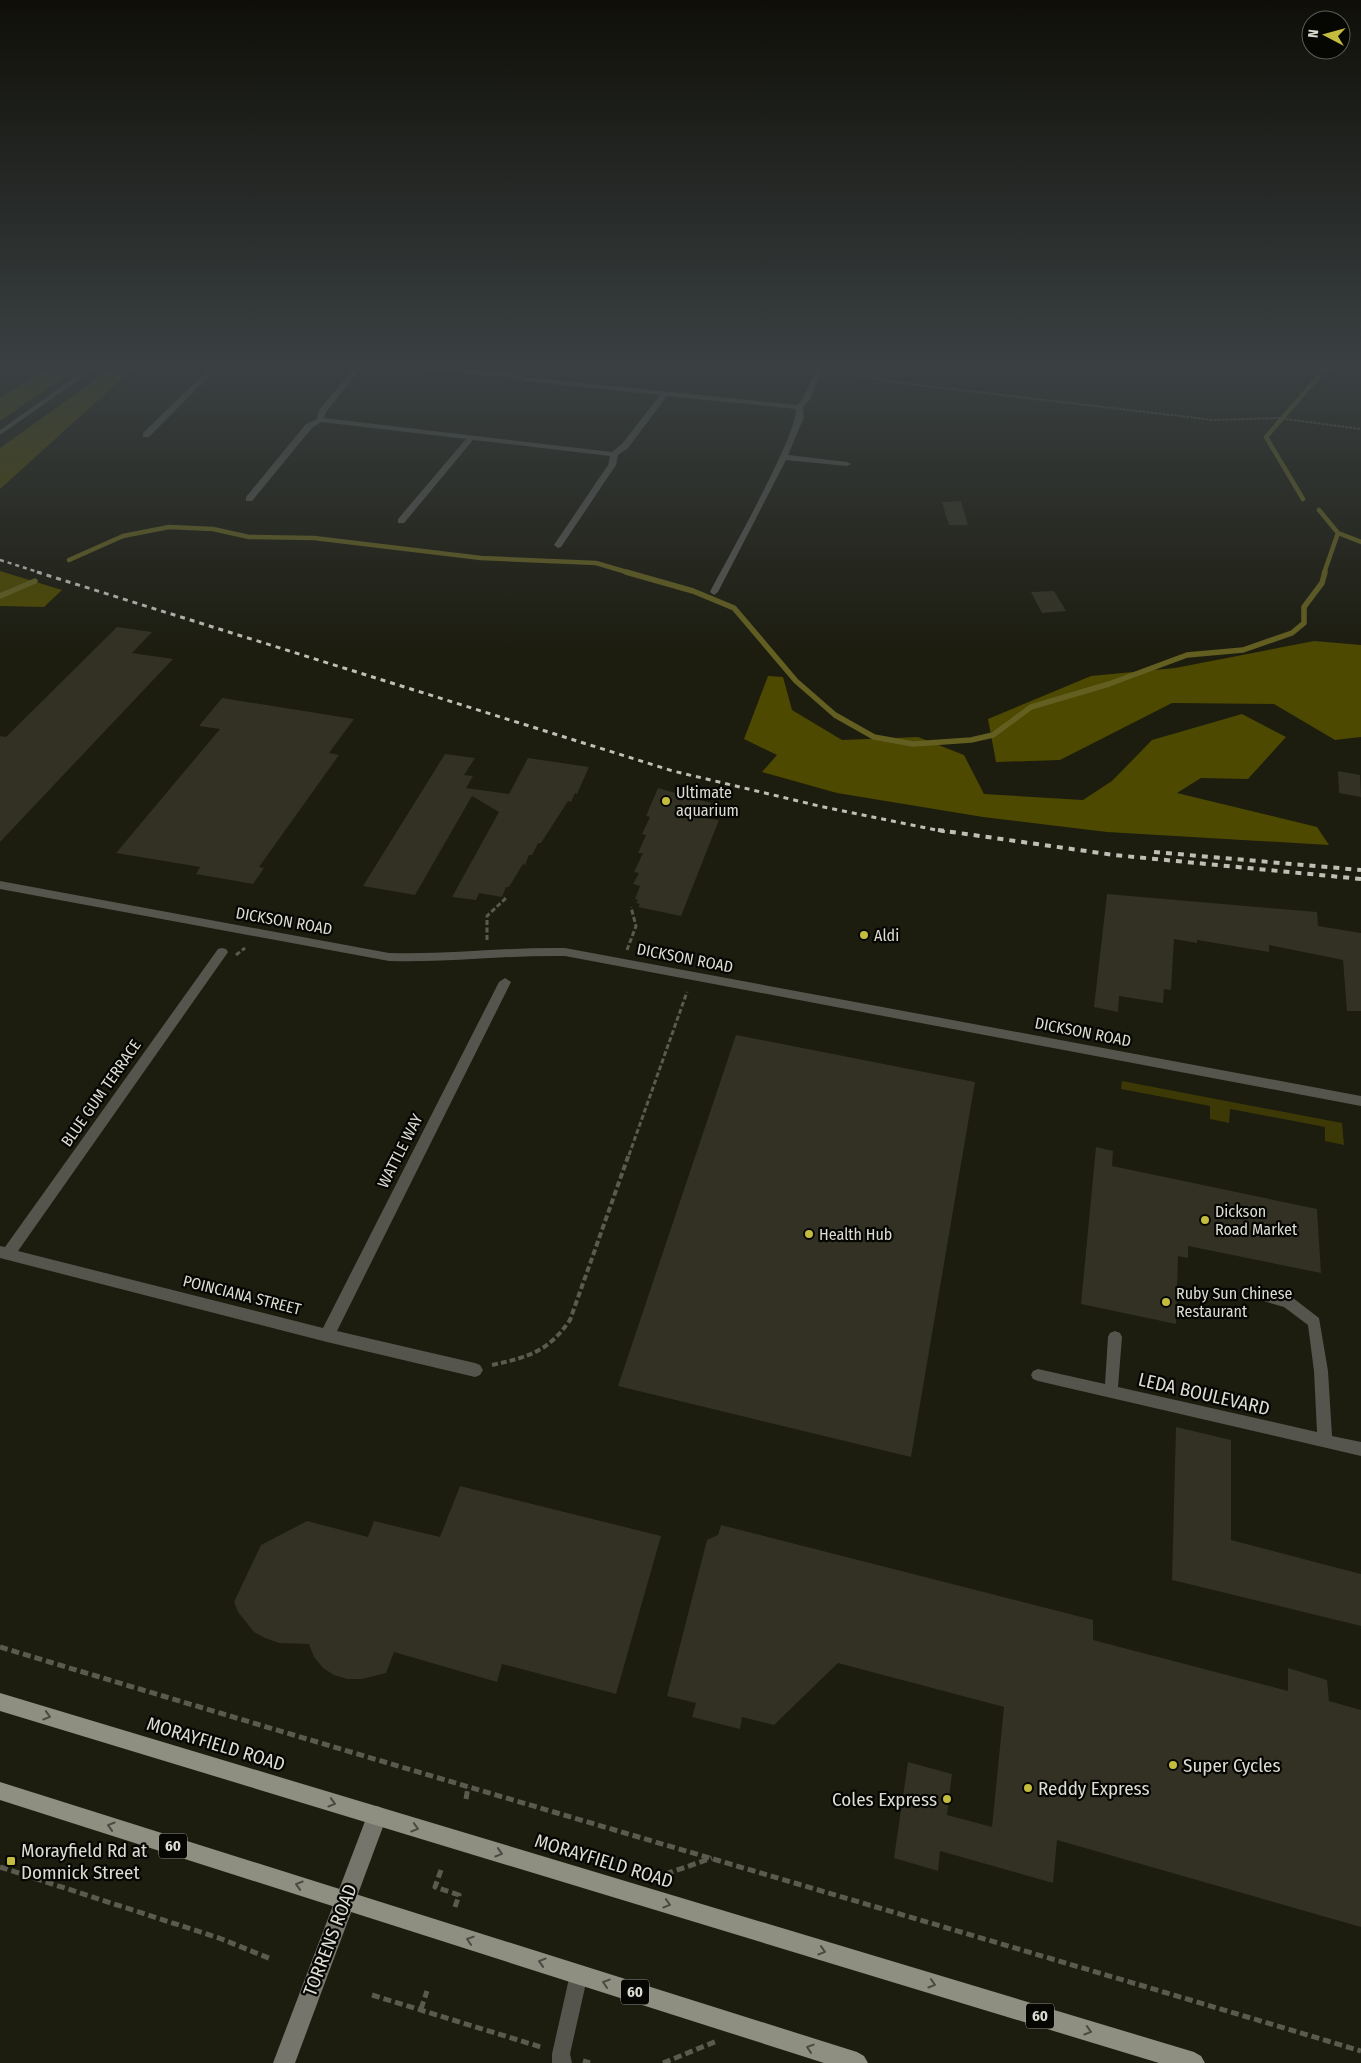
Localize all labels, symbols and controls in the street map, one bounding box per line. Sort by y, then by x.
north arrow [1301,10,1351,60]
text: N [1305,29,1322,39]
place label: Ultimate aquarium [676,783,739,820]
marker: Ultimate aquarium [660,795,672,807]
street label: DICKSON ROAD [234,903,334,939]
place label: Aldi [874,926,899,945]
marker: Aldi [858,929,870,941]
street label: DICKSON ROAD [635,939,735,977]
street label: DICKSON ROAD [1033,1013,1133,1051]
street label: BLUE GUM TERRACE [57,1036,145,1150]
street label: WATTLE WAY [373,1111,427,1191]
place label: Dickson Road Market [1215,1202,1298,1239]
marker: Dickson Road Market [1199,1214,1211,1226]
place label: Health Hub [819,1225,892,1244]
marker: Health Hub [803,1228,815,1240]
street label: POINCIANA STREET [181,1271,304,1319]
place label: Ruby Sun Chinese Restaurant [1176,1284,1293,1321]
marker: Ruby Sun Chinese Restaurant [1160,1296,1172,1308]
street label: LEDA BOULEVARD [1136,1368,1272,1420]
one-way arrow [42,1711,50,1721]
street label: MORAYFIELD ROAD [144,1712,288,1776]
place label: Super Cycles [1183,1754,1281,1777]
marker: Super Cycles [1167,1759,1179,1771]
place label: Reddy Express [1038,1777,1150,1800]
marker: Reddy Express [1022,1782,1034,1794]
place label: Coles Express [832,1788,937,1811]
marker: Coles Express [941,1793,953,1805]
one-way arrow [327,1797,335,1807]
one-way arrow [107,1822,115,1832]
one-way arrow [410,1822,418,1832]
street label: MORAYFIELD ROAD [532,1829,676,1893]
road number: 60 [159,1834,187,1858]
place label: Morayfield Rd at Domnick Street [21,1839,148,1884]
one-way arrow [494,1848,503,1858]
marker: Morayfield Rd at Domnick Street [5,1855,17,1867]
one-way arrow [295,1881,304,1891]
street label: TORRENS ROAD [298,1881,362,1999]
one-way arrow [662,1898,670,1908]
one-way arrow [467,1935,475,1945]
one-way arrow [818,1946,826,1956]
one-way arrow [539,1958,547,1968]
one-way arrow [602,1979,611,1989]
one-way arrow [928,1979,936,1989]
road number: 60 [621,1980,649,2004]
road number: 60 [1026,2004,1054,2028]
one-way arrow [1083,2025,1092,2035]
one-way arrow [807,2044,815,2054]

